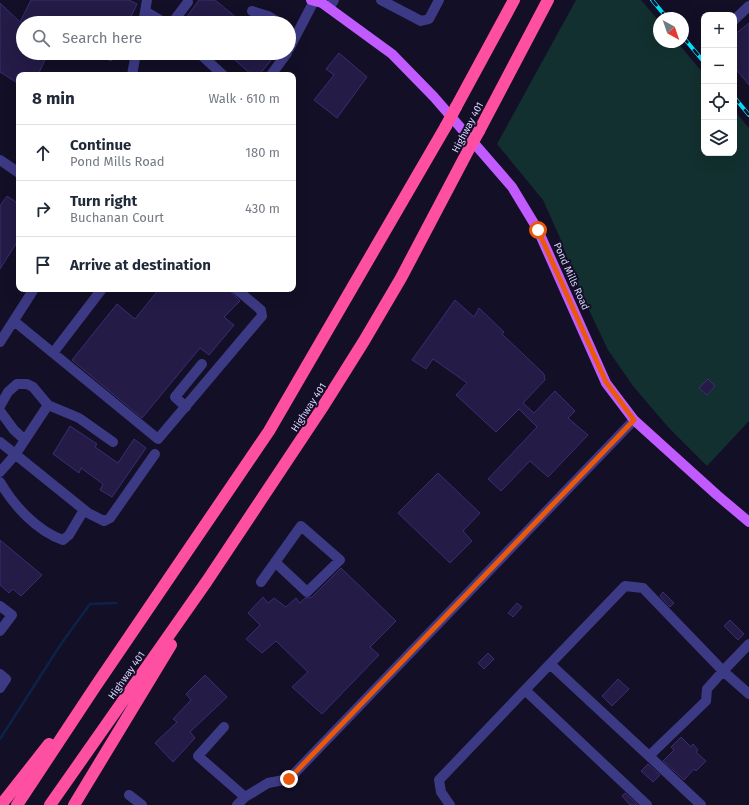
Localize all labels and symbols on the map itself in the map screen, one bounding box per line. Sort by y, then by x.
north arrow [653,12,689,48]
street label: Highway 401 [450,100,486,155]
route start [529,221,547,239]
street label: Pond Mills Road [551,241,591,312]
street label: Highway 401 [289,381,329,434]
street label: Highway 401 [106,649,148,702]
route end [280,770,298,788]

